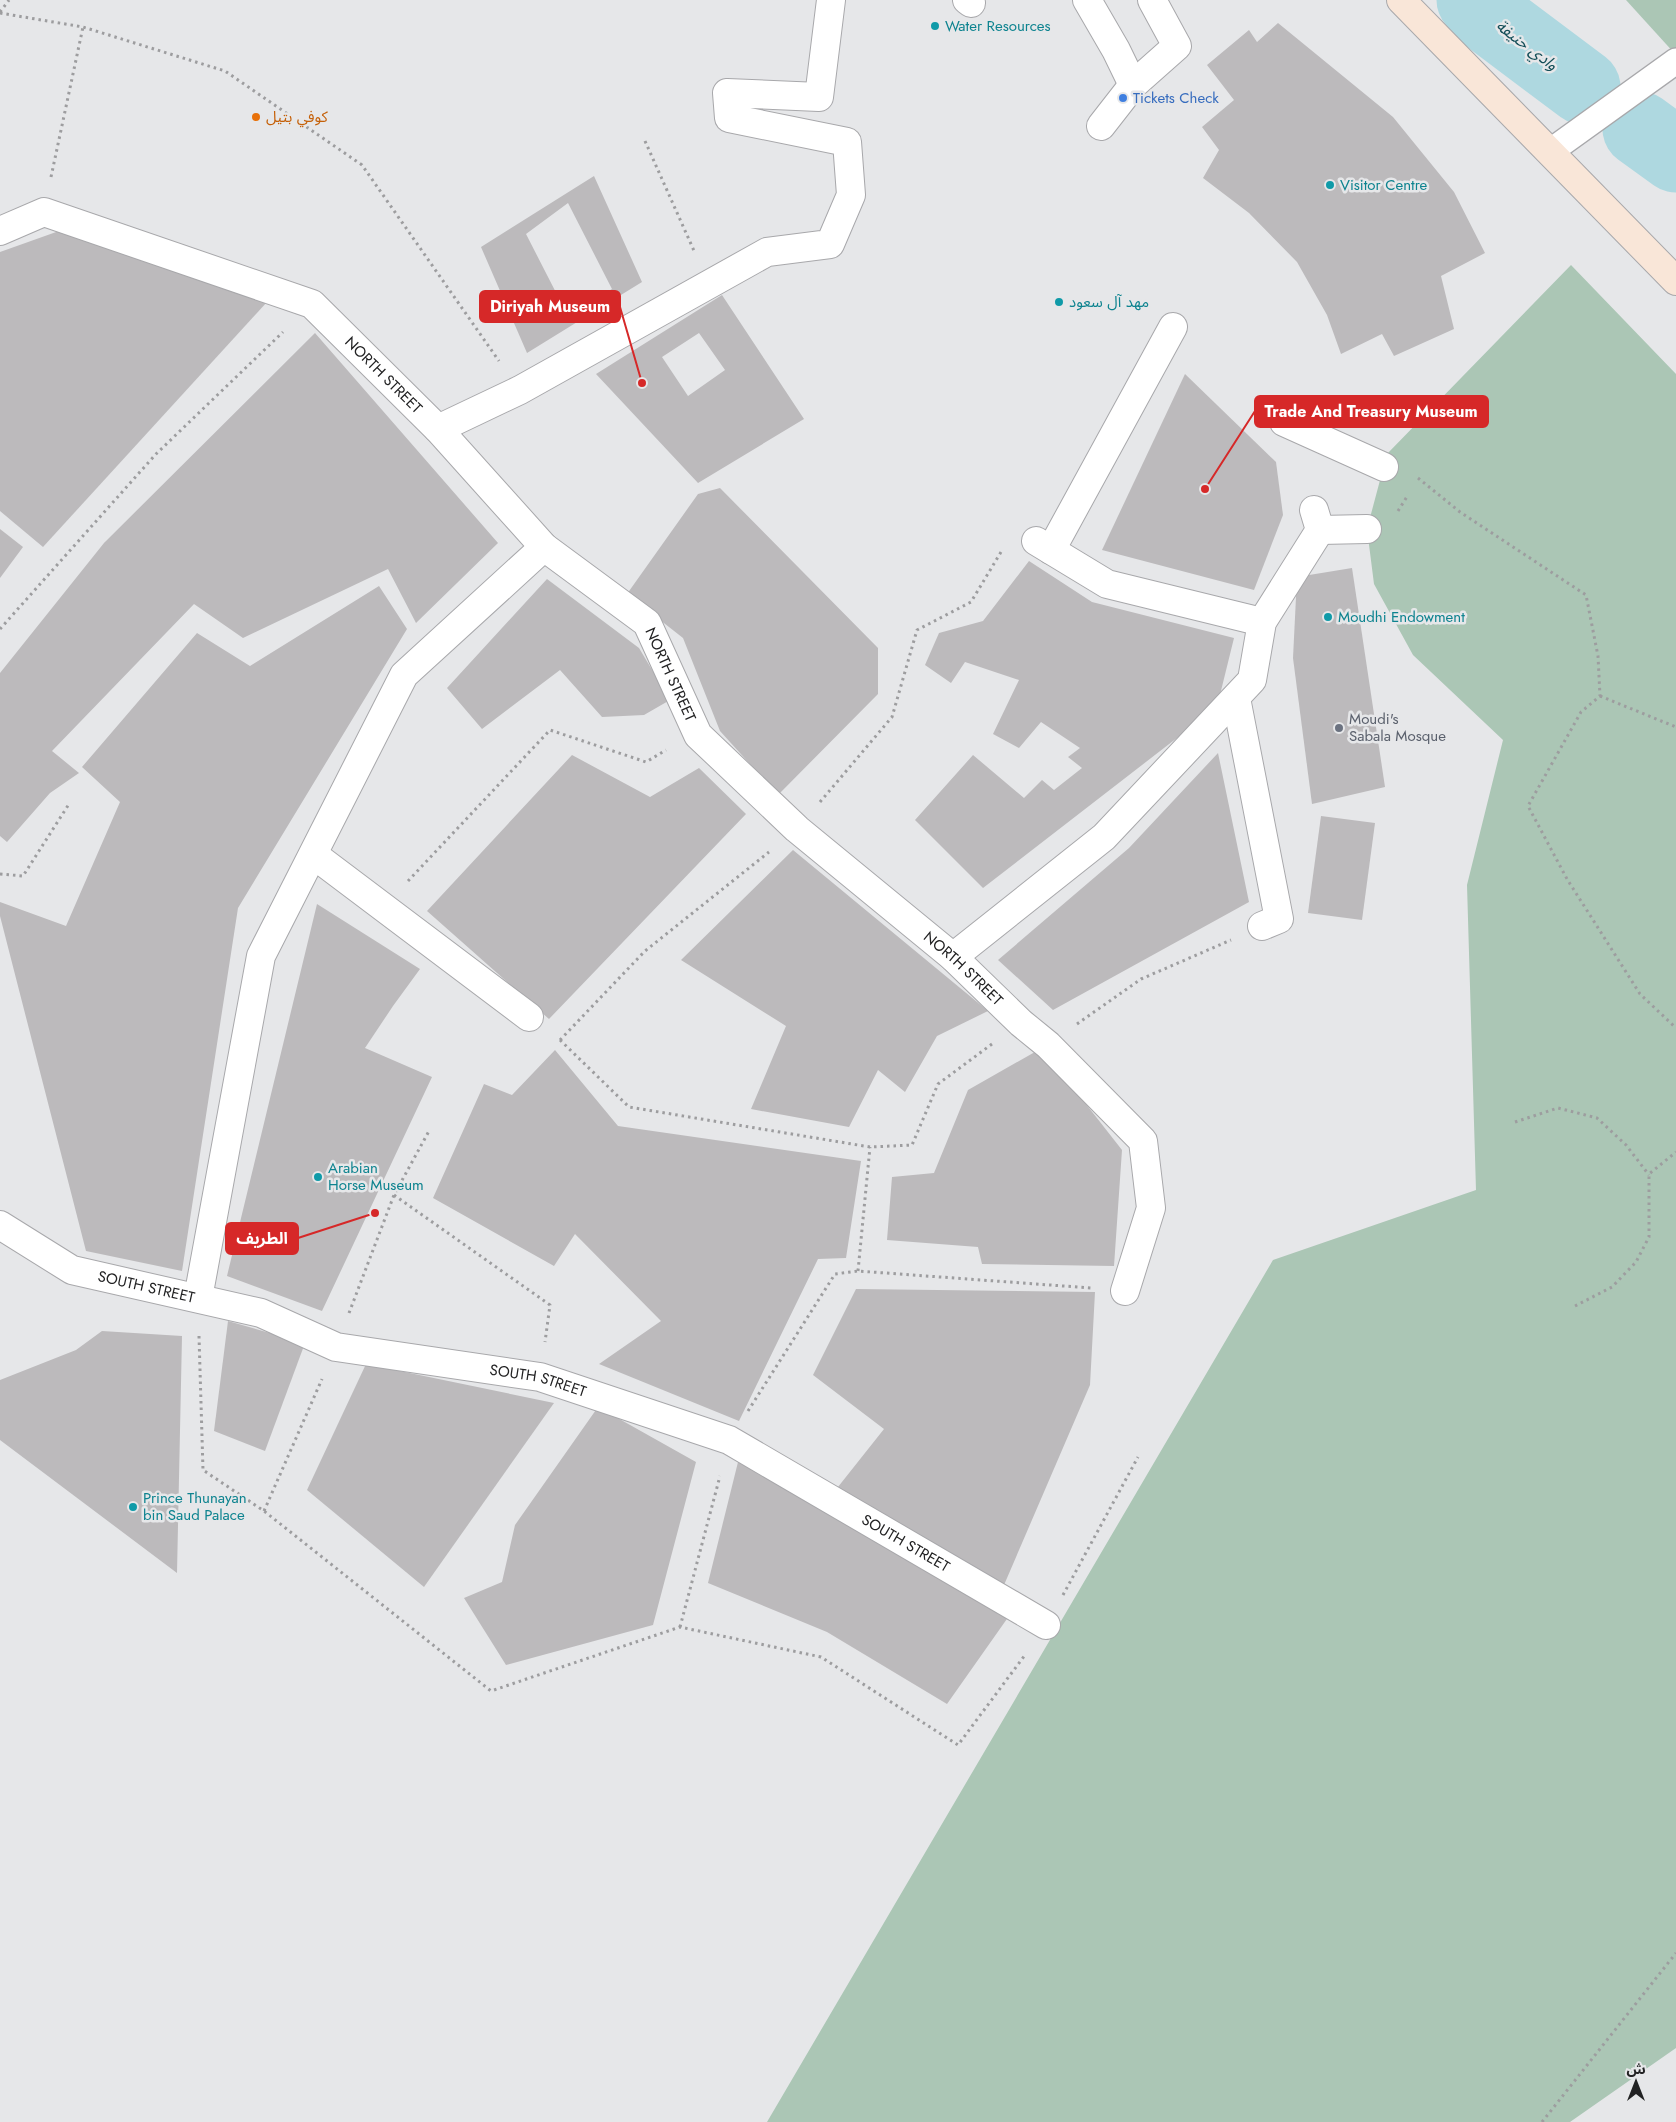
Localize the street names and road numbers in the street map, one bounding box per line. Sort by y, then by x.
street label: NORTH STREET [340,331,427,418]
street label: NORTH STREET [639,624,701,725]
street label: NORTH STREET [919,926,1008,1011]
street label: SOUTH STREET [96,1265,197,1309]
street label: SOUTH STREET [488,1359,589,1403]
street label: SOUTH STREET [857,1509,954,1577]

